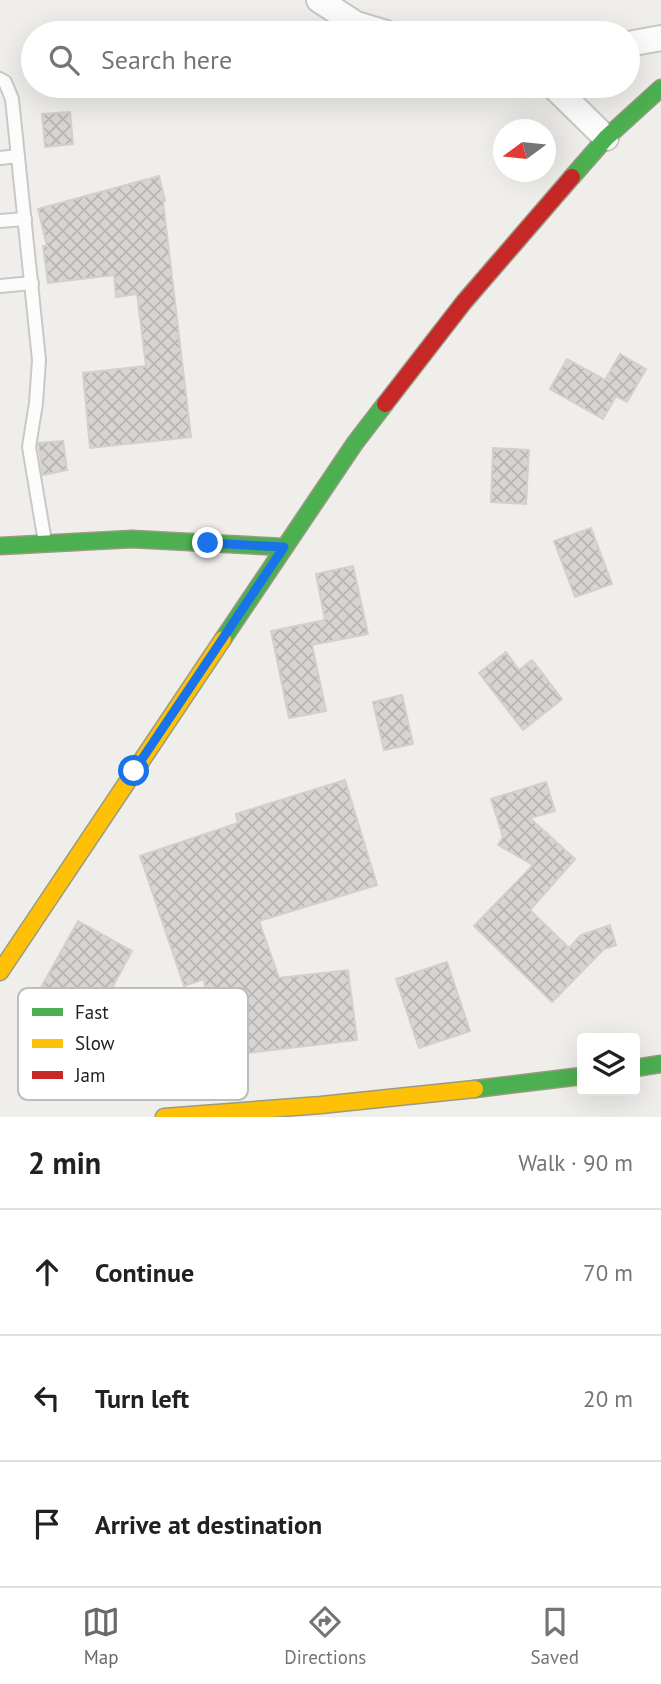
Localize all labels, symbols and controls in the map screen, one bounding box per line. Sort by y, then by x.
search box [21,21,640,98]
icon: search [45,41,83,79]
text: Search here [101,43,232,76]
north arrow [493,119,556,182]
route end [192,527,223,558]
route start [118,755,149,786]
legend [18,988,248,1100]
text: Fast [75,1000,109,1024]
text: Slow [75,1031,115,1055]
map controls [577,1033,640,1096]
button: layers [577,1033,640,1096]
text: Jam [74,1063,105,1087]
text: 2 min [28,1143,101,1182]
text: Walk · 90 m [518,1148,633,1177]
icon: ahead [28,1253,66,1291]
text: Continue [95,1256,194,1289]
text: 70 m [583,1258,633,1287]
icon: left [28,1379,66,1417]
text: Turn left [95,1382,189,1415]
text: 20 m [583,1384,633,1413]
icon: arrive [28,1505,66,1543]
text: Arrive at destination [95,1508,322,1541]
tab: Map [82,1603,120,1669]
tab: Directions [284,1603,366,1669]
tab: Saved [531,1603,579,1669]

